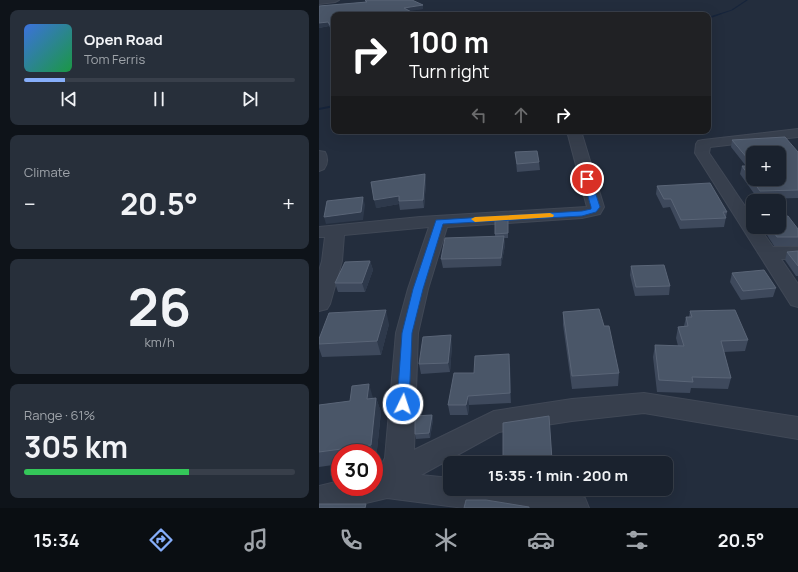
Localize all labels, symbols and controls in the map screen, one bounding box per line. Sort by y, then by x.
text: 100 m [409,23,489,61]
icon: right [343,28,395,80]
text: Open Road [84,29,163,50]
text: Tom Ferris [84,50,145,68]
text: Turn right [409,59,490,83]
icon: previous [58,88,80,110]
icon: pause [148,88,170,110]
icon: next [239,88,261,110]
icon: left [468,104,490,126]
icon: ahead [510,104,532,126]
icon: right [552,104,574,126]
map controls [746,146,786,234]
button: + [746,146,786,186]
pin [570,162,604,196]
text: Climate [24,163,70,181]
icon: arrive [576,168,598,190]
text: 20.5° [120,183,198,224]
text: − [24,189,36,219]
text: + [282,189,295,219]
button: − [746,194,786,234]
text: 26 [128,271,191,342]
text: km/h [144,333,175,351]
position arrow [382,383,424,425]
text: Range · 61% [24,406,95,424]
text: 305 km [24,426,128,467]
speed limit sign: 30 [331,444,383,496]
text: 15:35 · 1 min · 200 m [488,465,628,486]
icon: directions [147,526,175,554]
icon: music [242,526,270,554]
icon: phone [337,526,365,554]
icon: climate [432,526,460,554]
icon: car [527,526,555,554]
icon: filters [623,526,651,554]
text: 15:34 [34,528,80,552]
text: 20.5° [718,528,764,552]

